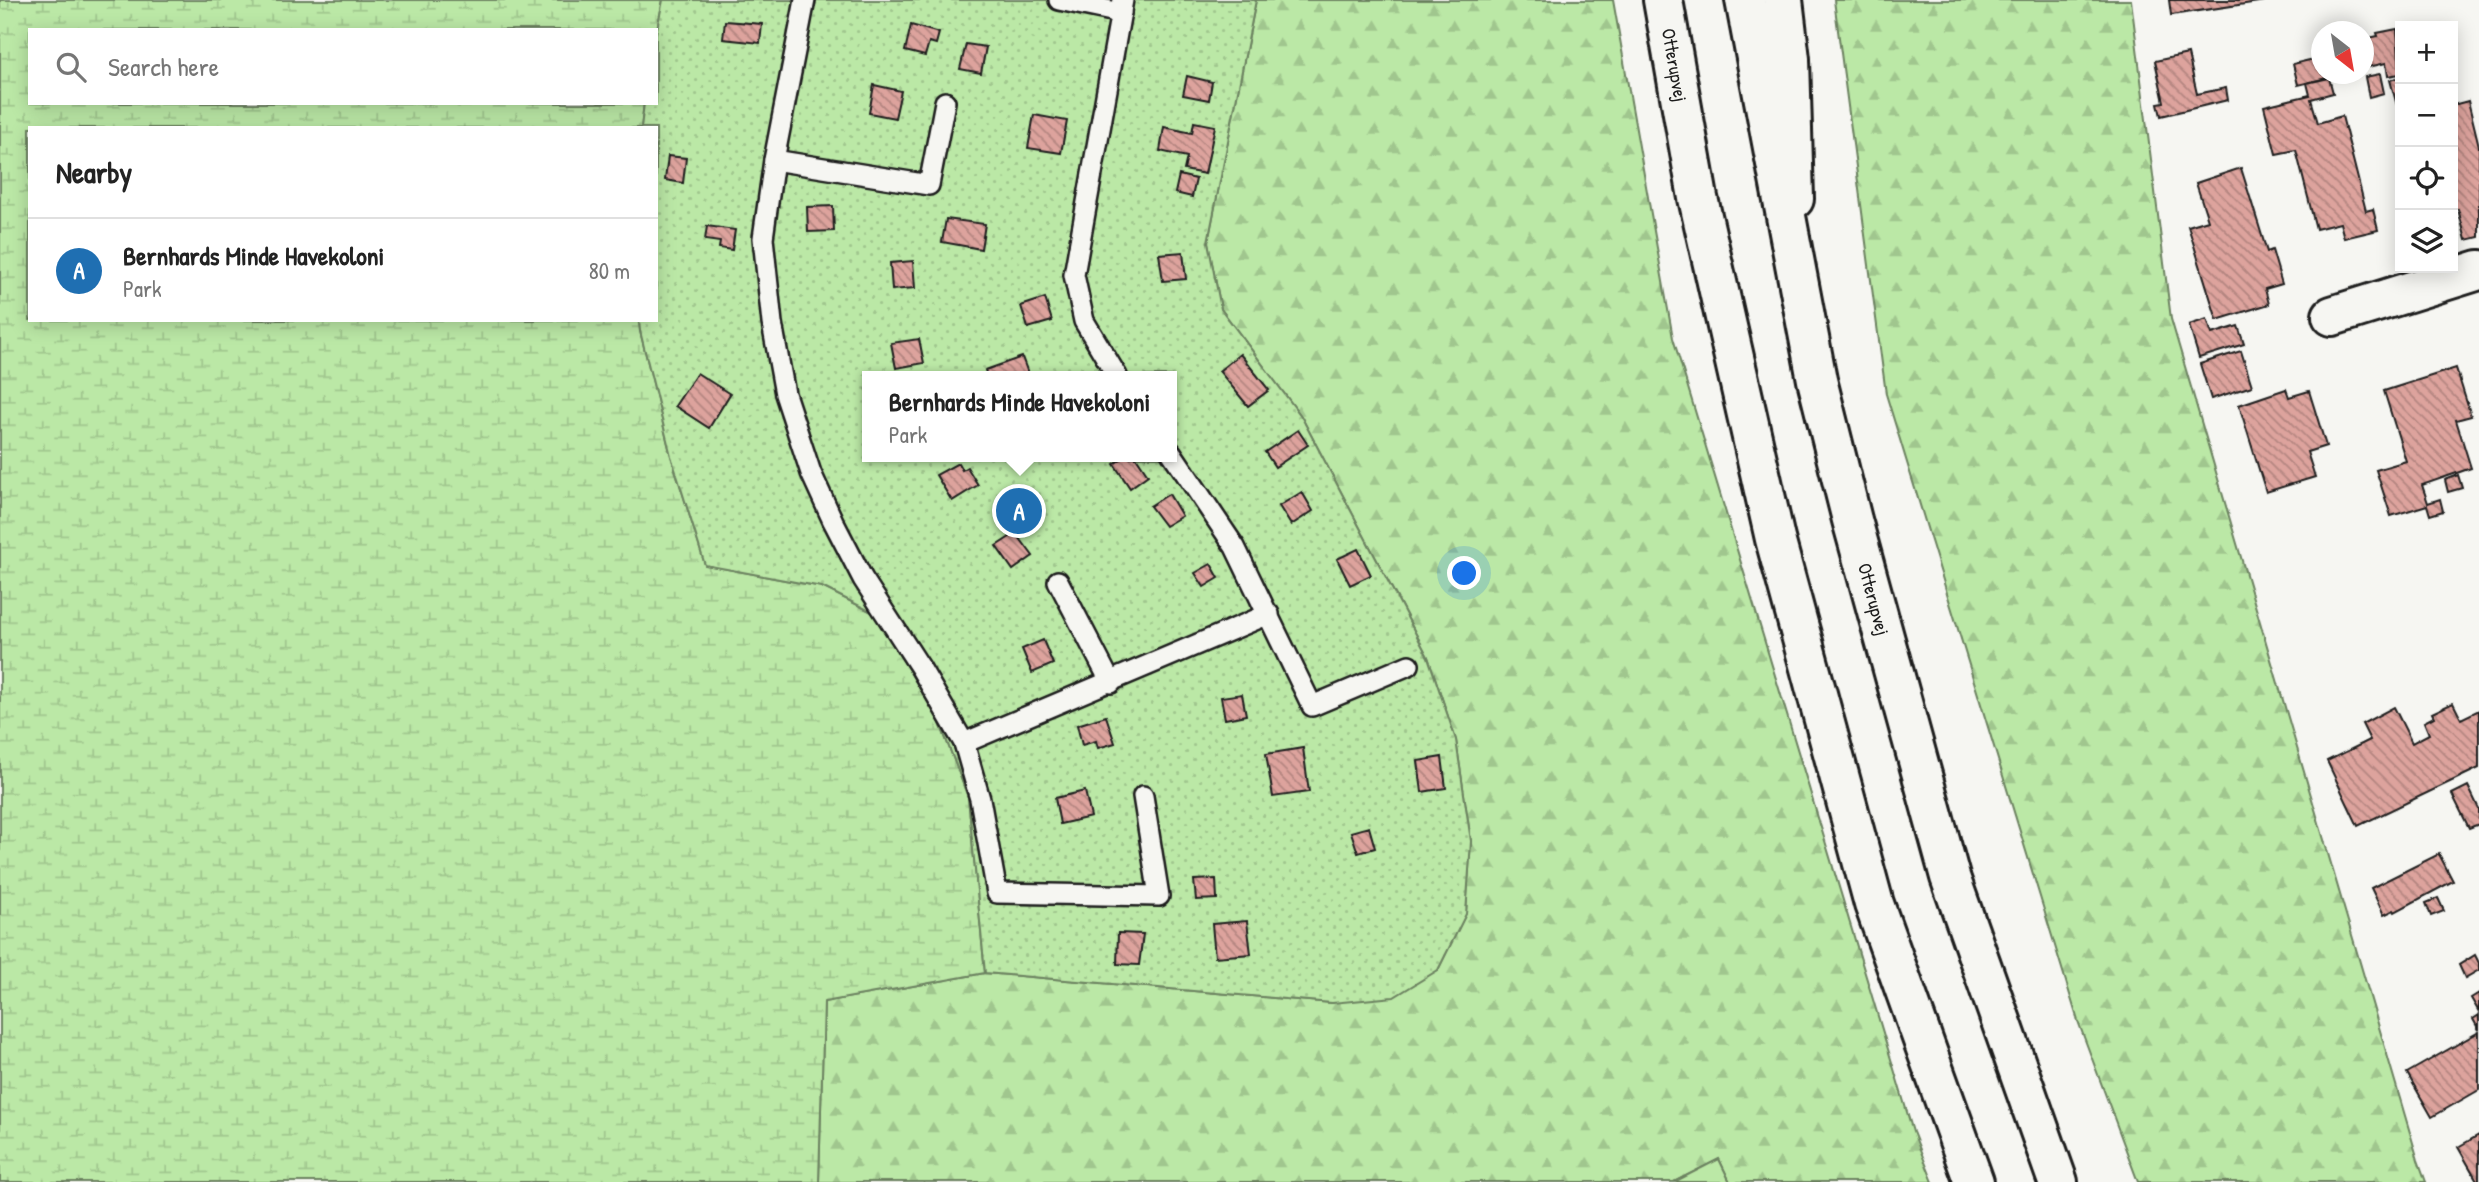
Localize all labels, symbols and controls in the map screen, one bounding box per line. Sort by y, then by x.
north arrow [2311,21,2374,84]
map controls [2395,21,2458,273]
button: + [2395,21,2458,84]
street label: Otterupvej [1656,26,1694,104]
search box [28,28,658,105]
icon: search [52,48,90,86]
text: Search here [108,49,219,84]
button: − [2395,84,2458,147]
button: locate [2395,147,2458,210]
text: Nearby [56,152,132,192]
button: layers [2395,210,2458,273]
text: Bernhards Minde Havekoloni [123,238,384,273]
text: A [73,255,85,286]
text: 80 m [589,255,630,286]
text: Park [123,273,161,304]
popup [862,371,1177,462]
text: Bernhards Minde Havekoloni [889,384,1150,419]
text: Park [889,419,927,450]
pin: A [996,485,1042,537]
your location [1447,556,1481,590]
street label: Otterupvej [1852,560,1896,638]

